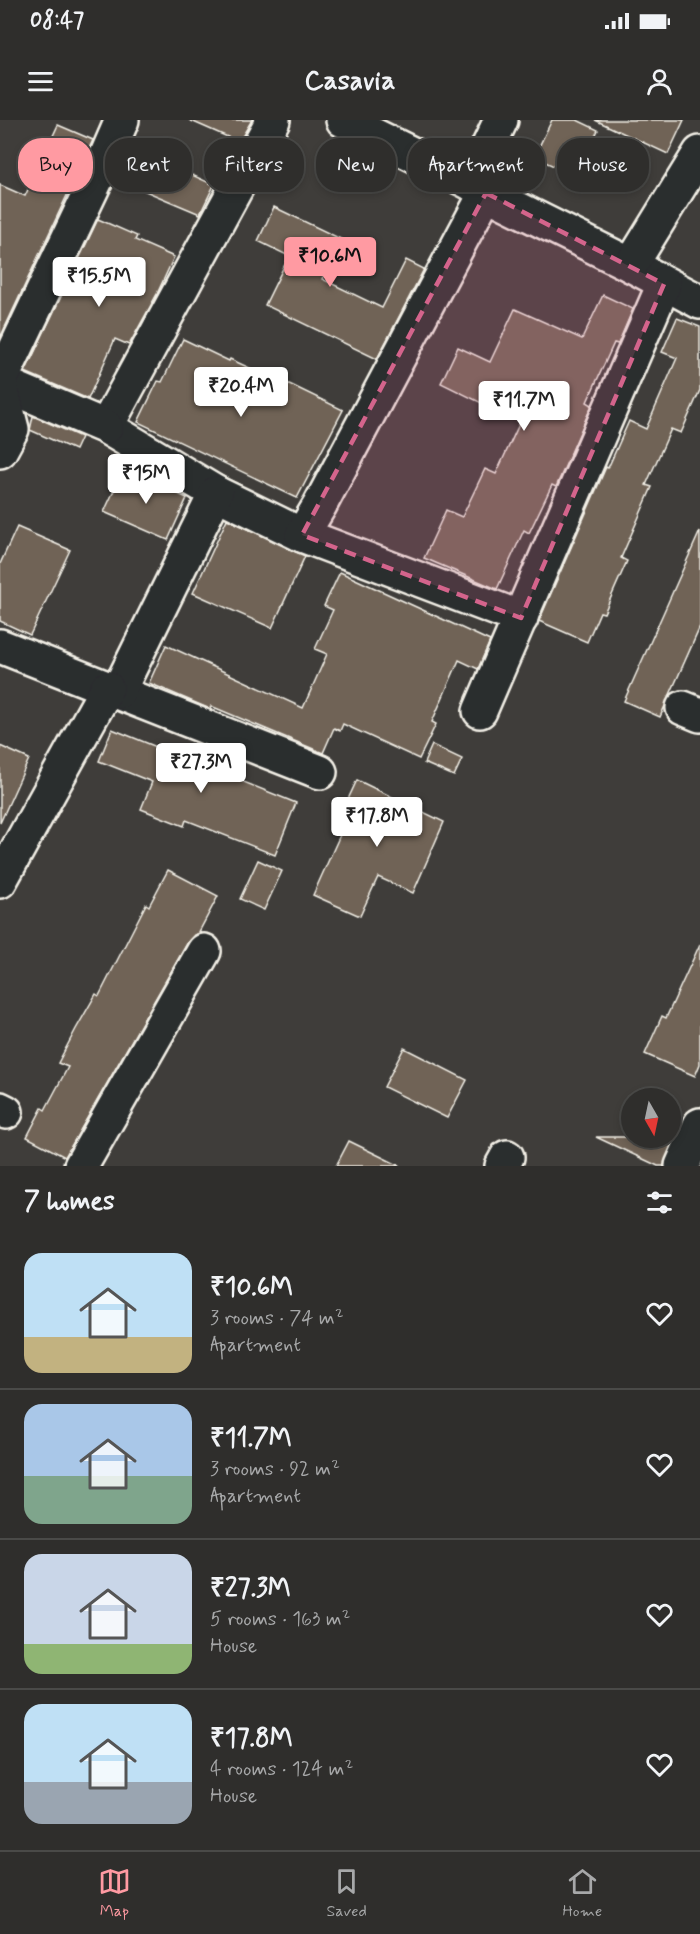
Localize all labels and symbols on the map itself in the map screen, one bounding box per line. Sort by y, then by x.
pin: ₹10.6M [281,237,379,288]
pin: ₹15.5M [50,257,148,308]
pin: ₹20.4M [192,367,290,418]
pin: ₹11.7M [475,381,573,432]
pin: ₹15M [110,454,182,505]
pin: ₹27.3M [152,743,250,794]
pin: ₹17.8M [328,797,426,848]
north arrow [621,1088,681,1148]

